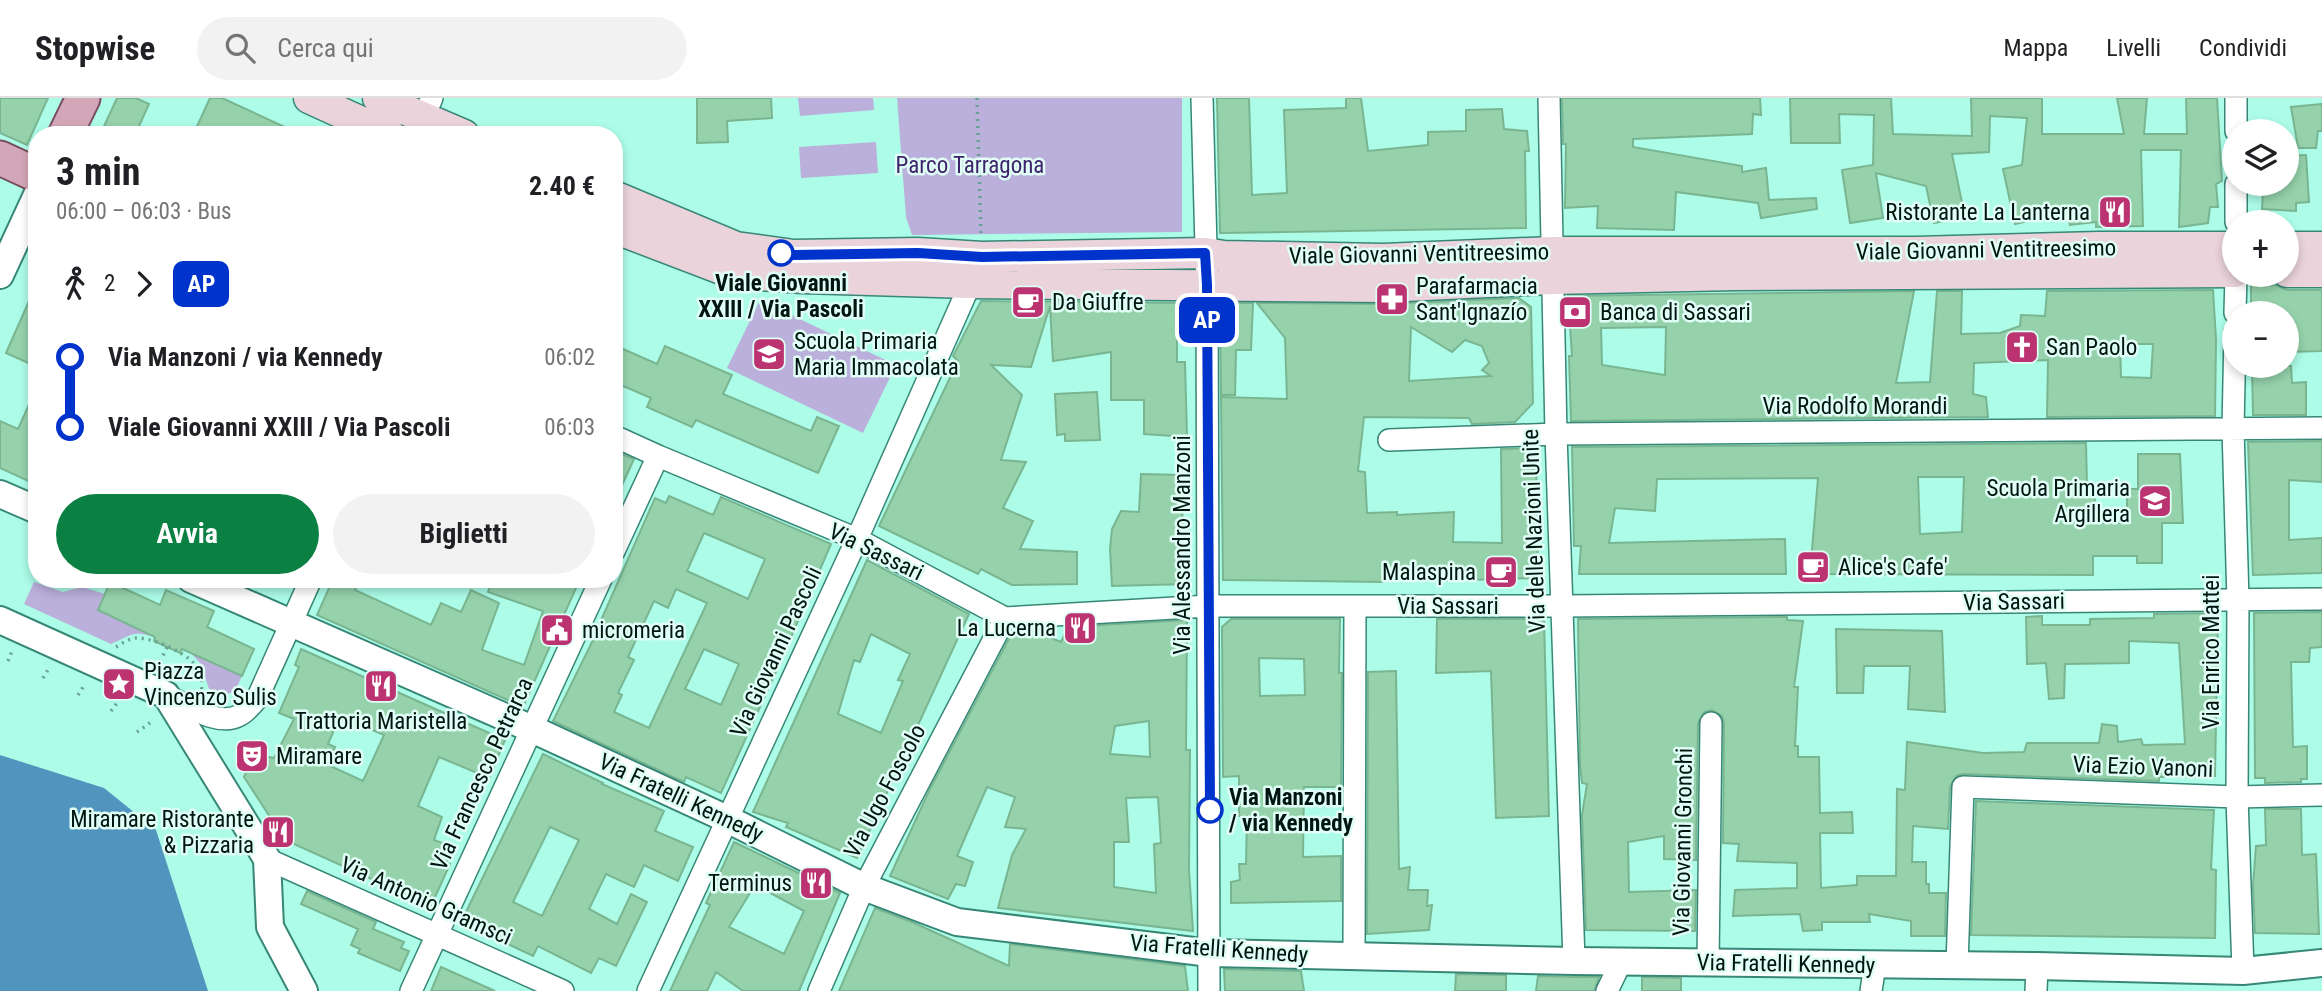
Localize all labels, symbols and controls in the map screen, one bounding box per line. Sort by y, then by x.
search box [197,17,687,80]
text: Stopwise [35,29,155,68]
icon: search [221,29,259,67]
text: Cerca qui [277,33,374,63]
text: Mappa [2004,34,2068,62]
text: Livelli [2106,34,2161,62]
text: Condividi [2199,34,2287,62]
map controls [2222,119,2299,378]
button: layers [2222,119,2299,196]
text: 3 min [56,150,140,194]
park label: Parco Tarragona [896,152,1044,179]
text: 2.40 € [529,171,595,201]
restaurant icon: Ristorante La Lanterna [2096,193,2134,231]
text: 06:00 – 06:03 · Bus [56,198,232,225]
place label: Ristorante La Lanterna [1885,199,2090,226]
button: + [2222,210,2299,287]
street label: Viale Giovanni Ventitreesimo [1856,234,2116,266]
street label: Viale Giovanni Ventitreesimo [1289,238,1549,270]
marker: Viale Giovanni XXIII / Via Pascoli [768,240,794,266]
icon: walk [56,265,94,303]
icon: forward [125,265,163,303]
text: 2 [104,270,115,297]
text: AP [187,270,215,298]
place label: Viale Giovanni XXIII / Via Pascoli [698,270,864,323]
place label: Parafarmacia Sant'Ignazío [1416,273,1538,326]
pharmacy icon: Parafarmacia Sant'Ignazío [1373,280,1411,318]
cafe icon: Da Giuffre [1009,283,1047,321]
place label: Da Giuffre [1052,289,1144,316]
bank icon: Banca di Sassari [1556,293,1594,331]
line badge: AP [1176,297,1238,343]
place label: Banca di Sassari [1600,299,1751,326]
button: − [2222,301,2299,378]
text: AP [1193,306,1221,334]
place label: Scuola Primaria Maria Immacolata [794,328,959,381]
church icon: San Paolo [2003,328,2041,366]
place label: San Paolo [2046,334,2137,361]
school or university icon: Scuola Primaria Maria Immacolata [750,335,788,373]
text: Via Manzoni / via Kennedy [108,342,383,372]
text: 06:02 [544,344,595,371]
street label: Via Rodolfo Morandi [1763,393,1947,420]
text: Viale Giovanni XXIII / Via Pascoli [108,412,450,442]
text: 06:03 [544,414,595,441]
street label: Via delle Nazioni Unite [1517,429,1551,633]
street label: Via Alessandro Manzoni [1169,435,1196,655]
place label: Scuola Primaria Argillera [1987,475,2130,528]
school or university icon: Scuola Primaria Argillera [2136,482,2174,520]
button: Avvia [56,494,319,574]
button: Biglietti [333,494,595,574]
street label: Via Sassari [824,518,928,586]
cafe icon: Alice's Cafe' [1794,548,1832,586]
cafe icon: Malaspina [1482,553,1520,591]
place label: Alice's Cafe' [1838,554,1948,581]
place label: Malaspina [1382,559,1476,586]
street label: Via Giovanni Pascoli [725,562,827,742]
street label: Via Enrico Mattei [2198,575,2225,729]
street label: Via Sassari [1963,588,2065,616]
street label: Via Sassari [1397,593,1499,620]
restaurant icon: La Lucerna [1061,609,1099,647]
public building icon: micromeria [538,611,576,649]
place label: La Lucerna [957,615,1056,642]
place label: micromeria [582,617,685,644]
place label: Piazza Vincenzo Sulis [144,658,277,711]
place icon: Piazza Vincenzo Sulis [100,665,138,703]
restaurant icon: Trattoria Maristella [362,667,400,705]
street label: Via Francesco Petrarca [425,673,539,875]
place label: Trattoria Maristella [295,708,467,735]
street label: Via Ugo Foscolo [838,720,932,862]
theatre icon: Miramare [233,737,271,775]
place label: Miramare [276,743,362,770]
street label: Via Fratelli Kennedy [594,748,768,848]
street label: Via Giovanni Gronchi [1668,748,1698,936]
street label: Via Ezio Vanoni [2072,751,2214,783]
place label: Via Manzoni / via Kennedy [1228,784,1354,837]
marker: Via Manzoni / via Kennedy [1197,797,1223,823]
place label: Miramare Ristorante & Pizzaria [70,806,254,859]
restaurant icon: Miramare Ristorante & Pizzaria [259,813,297,851]
street label: Via Antonio Gramsci [336,851,516,951]
restaurant icon: Terminus [797,864,835,902]
place label: Terminus [708,870,792,897]
street label: Via Fratelli Kennedy [1129,929,1309,969]
street label: Via Fratelli Kennedy [1696,949,1876,979]

